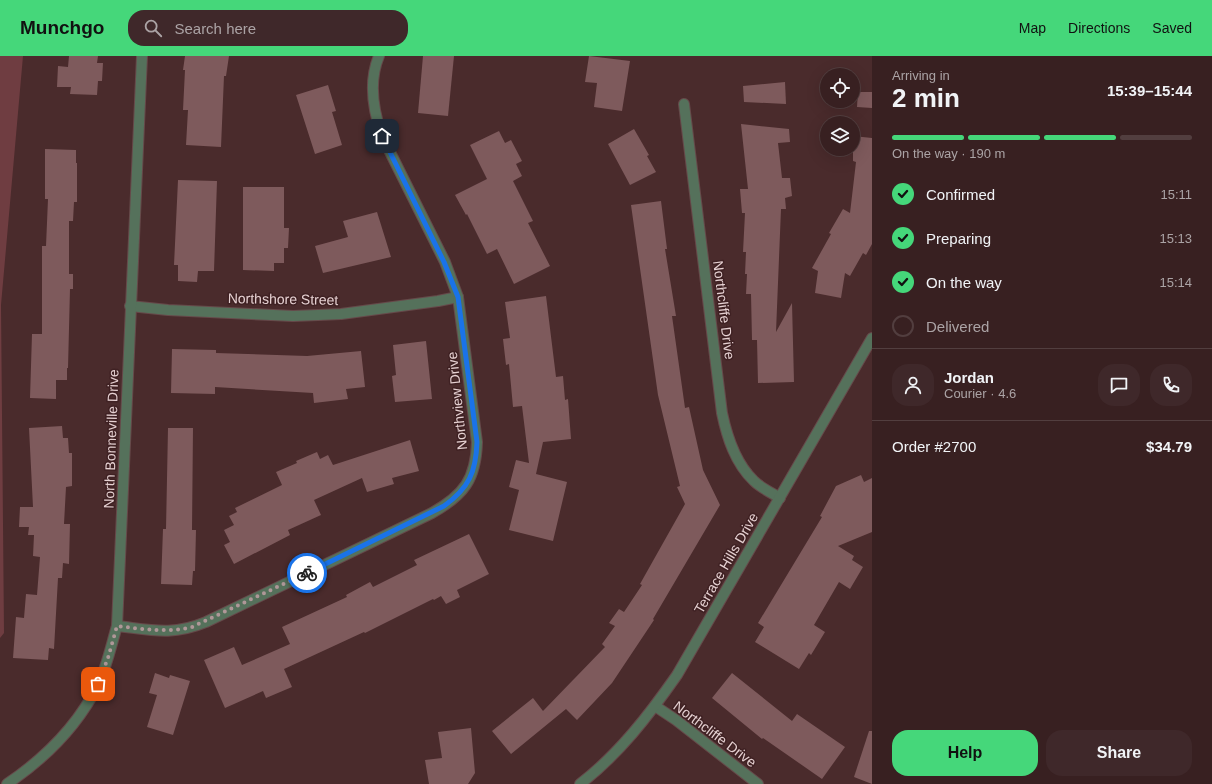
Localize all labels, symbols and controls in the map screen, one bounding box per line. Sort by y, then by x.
search box [128,10,408,46]
text: Munchgo [20,17,104,38]
icon: search [142,17,164,39]
text: Search here [174,20,256,37]
text: Map [1019,20,1046,36]
text: Directions [1068,20,1130,36]
text: Saved [1152,20,1192,36]
map controls [820,68,860,156]
button: locate [820,68,860,108]
text: Arriving in [892,68,950,83]
text: 15:39–15:44 [1107,82,1192,99]
text: 2 min [892,83,960,113]
button: layers [820,116,860,156]
pin [365,119,399,153]
icon: home [371,125,393,147]
text: On the way · 190 m [892,146,1005,161]
icon: check [892,183,914,205]
text: Confirmed [926,186,995,203]
text: 15:11 [1160,187,1192,202]
icon: check [892,227,914,249]
text: Preparing [926,230,991,247]
text: 15:13 [1159,231,1192,246]
street label: Northcliffe Drive [710,260,738,360]
icon: check [892,271,914,293]
text: On the way [926,274,1002,291]
text: 15:14 [1159,275,1192,290]
street label: Northshore Street [228,290,338,308]
text: Delivered [926,318,989,335]
street label: Northview Drive [444,351,470,451]
button: person [892,364,934,406]
button: chat [1098,364,1140,406]
button: phone [1150,364,1192,406]
street label: North Bonneville Drive [101,369,121,509]
text: Jordan [944,369,994,386]
text: Courier · 4.6 [944,386,1016,401]
text: Order #2700 [892,438,976,455]
text: $34.79 [1146,438,1192,455]
street label: Terrace Hills Drive [691,510,761,616]
courier [287,553,327,593]
icon: bike [296,562,318,584]
pin [81,667,115,701]
icon: bag [87,673,109,695]
street label: Northcliffe Drive [671,698,760,770]
button: Help [892,730,1038,776]
button: Share [1046,730,1192,776]

